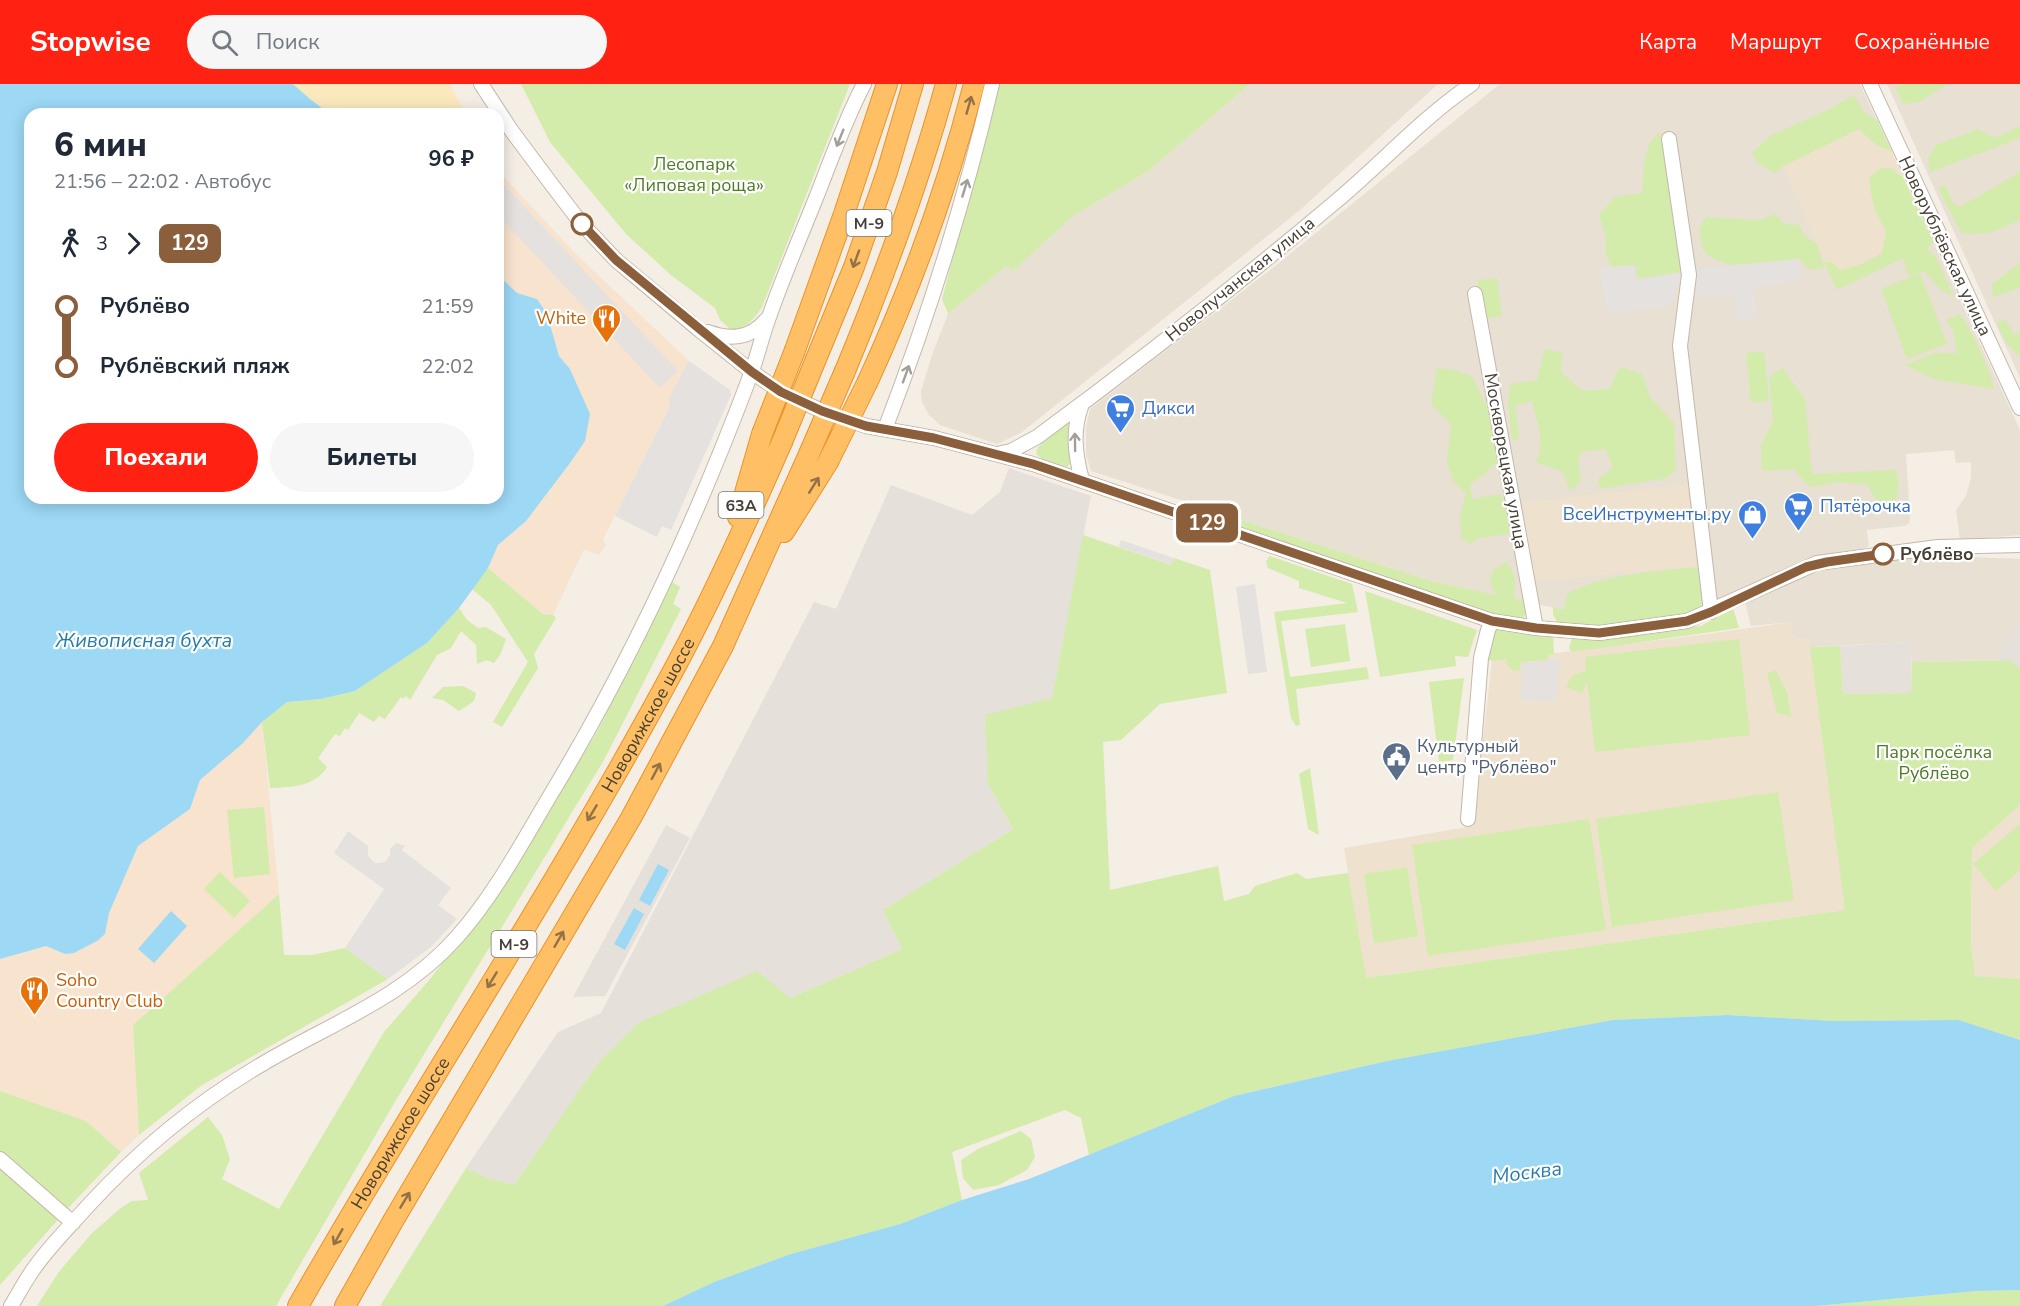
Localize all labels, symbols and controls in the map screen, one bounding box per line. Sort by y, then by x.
search box [187,15,607,69]
text: Stopwise [30,23,151,61]
icon: search [208,26,241,59]
text: Поиск [256,27,320,57]
text: Карта [1639,28,1697,56]
text: Маршрут [1730,28,1821,56]
text: Сохранённые [1854,28,1990,56]
one-way arrow [964,96,975,115]
text: 6 мин [54,123,147,168]
one-way arrow [834,128,845,146]
text: 96 ₽ [428,144,474,174]
park label: Лесопарк «Липовая роща» [624,152,764,197]
street label: Новорублёвская улица [1893,152,1997,340]
text: 21:56 – 22:02 · Автобус [54,168,271,195]
one-way arrow [960,179,971,198]
road number: М-9 [846,210,892,236]
street label: Новолучанская улица [1160,211,1320,347]
unlabelled marker [571,213,593,235]
icon: walk [54,227,87,260]
icon: forward [117,227,150,260]
text: 129 [171,229,209,257]
text: 3 [96,230,108,257]
one-way arrow [850,250,861,268]
text: Рублёво [100,291,190,321]
text: 21:59 [421,293,474,320]
restaurant icon: White [591,302,623,344]
place label: White [536,306,586,330]
text: Рублёвский пляж [100,351,289,381]
text: 22:02 [421,353,474,380]
one-way arrow [901,365,912,384]
street label: Москворецкая улица [1479,371,1533,551]
supermarket icon: Дикси [1105,392,1137,434]
place label: Дикси [1142,396,1195,420]
button: Поехали [54,423,258,492]
button: Билеты [270,423,474,492]
one-way arrow [1070,432,1081,452]
one-way arrow [808,477,820,494]
supermarket icon: Пятёрочка [1783,490,1815,532]
road number: 63A [718,492,764,518]
place label: Пятёрочка [1820,494,1911,518]
shop icon: ВсеИнструменты.ру [1736,498,1768,540]
place label: ВсеИнструменты.ру [1563,502,1732,526]
line badge: 129 [1172,504,1242,542]
text: 129 [1188,509,1226,537]
place label: Рублёво [1900,542,1974,566]
marker: Рублёво [1872,543,1894,565]
water label: Живописная бухта [55,627,232,654]
street label: Новорижское шоссе [596,634,701,797]
place label: Культурный центр "Рублёво" [1417,734,1556,779]
public building icon: Культурный центр "Рублёво" [1380,740,1412,782]
park label: Парк посёлка Рублёво [1876,740,1992,785]
one-way arrow [651,762,662,780]
one-way arrow [586,804,598,821]
road number: М-9 [492,931,536,957]
one-way arrow [553,931,565,948]
place label: Soho Country Club [56,968,163,1013]
one-way arrow [486,971,498,988]
restaurant icon: Soho Country Club [19,974,51,1016]
street label: Новорижское шоссе [345,1053,455,1213]
water label: Москва [1491,1155,1564,1190]
one-way arrow [399,1192,411,1209]
one-way arrow [331,1228,343,1245]

